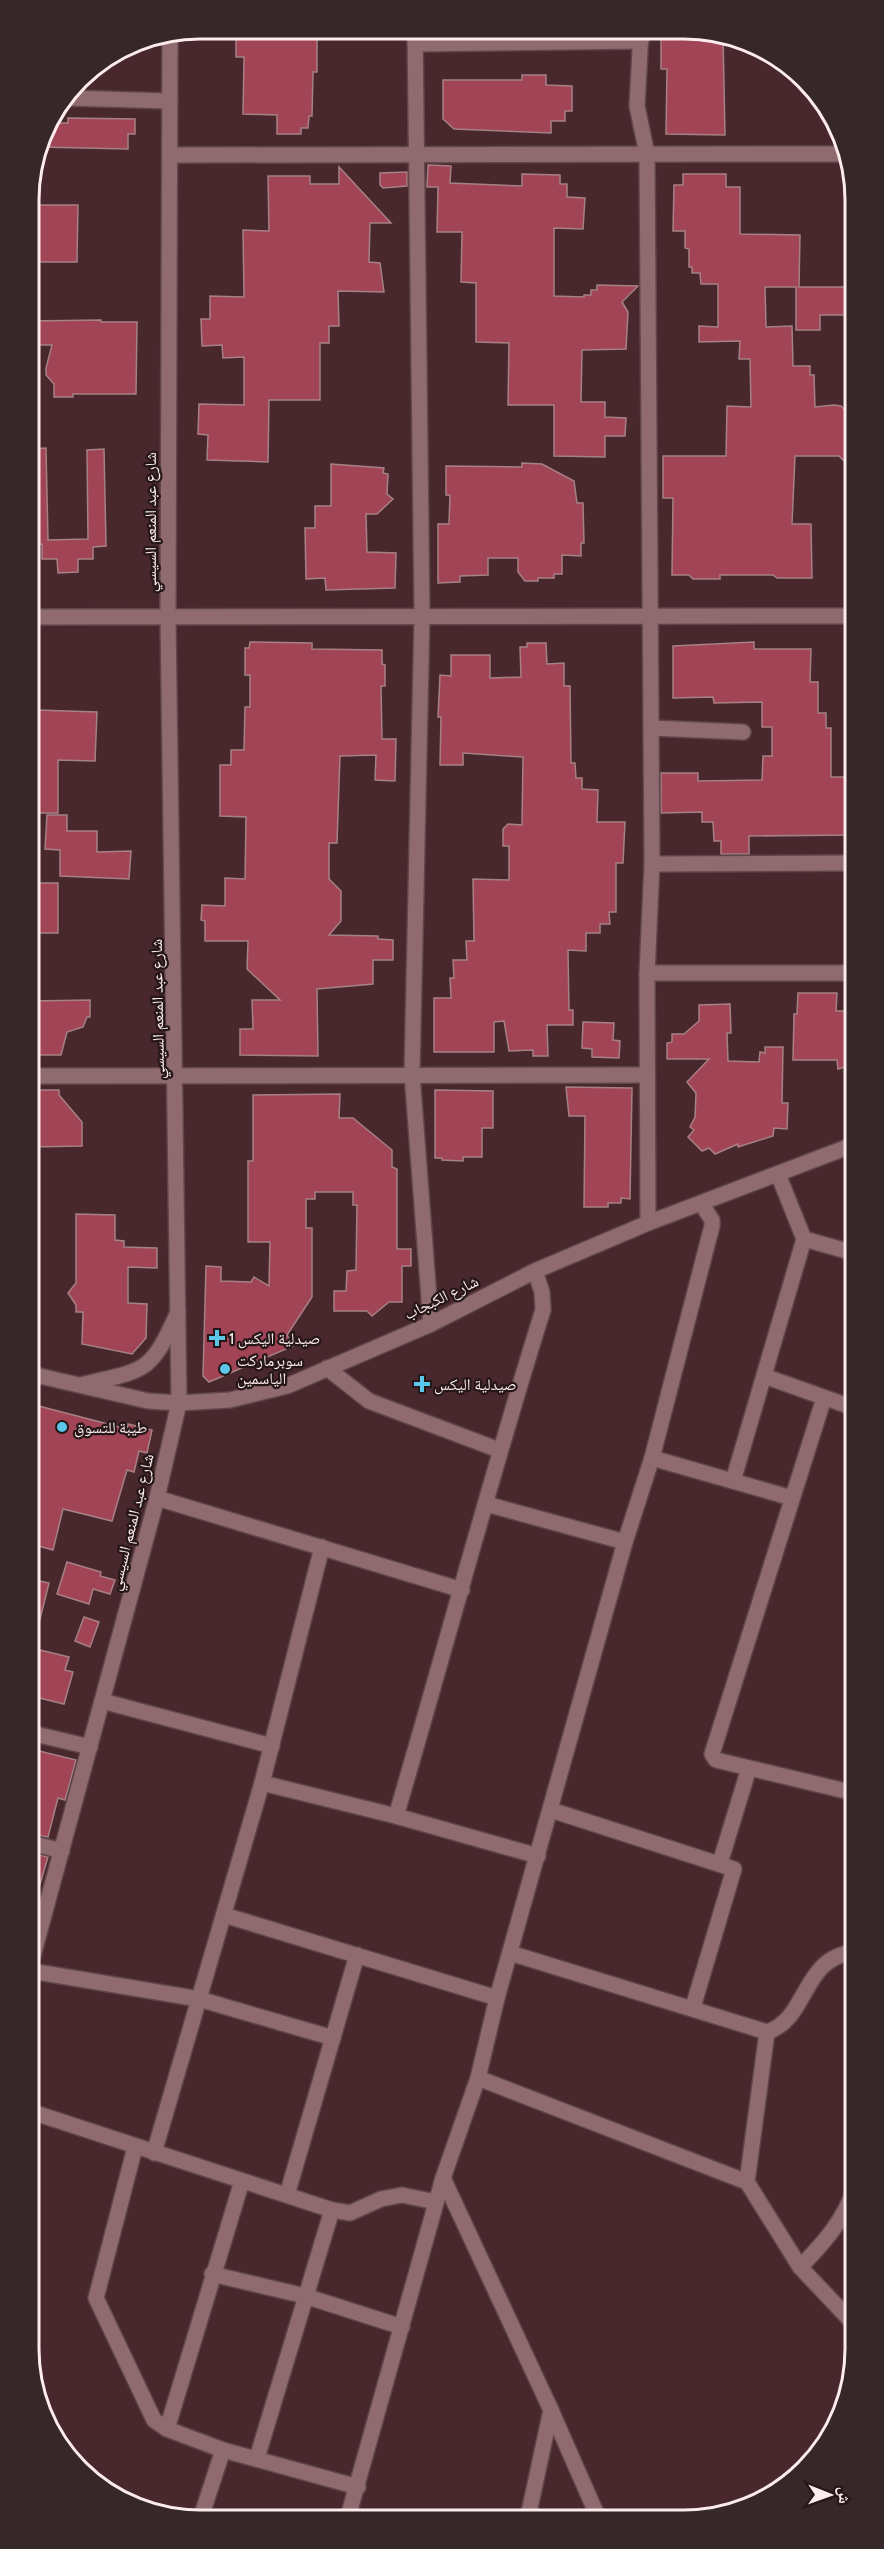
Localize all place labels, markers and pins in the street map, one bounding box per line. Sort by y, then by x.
place label: صيدلية اليكس 1 [229,1329,320,1349]
marker: صيدلية اليكس 1 [210,1331,224,1345]
place label: سوبرماركت الياسمين [237,1351,303,1389]
marker: سوبرماركت الياسمين [218,1362,232,1376]
place label: صيدلية اليكس [434,1375,516,1395]
marker: صيدلية اليكس [415,1377,429,1391]
place label: طيبة للتسوق [74,1418,147,1438]
marker: طيبة للتسوق [55,1420,69,1434]

